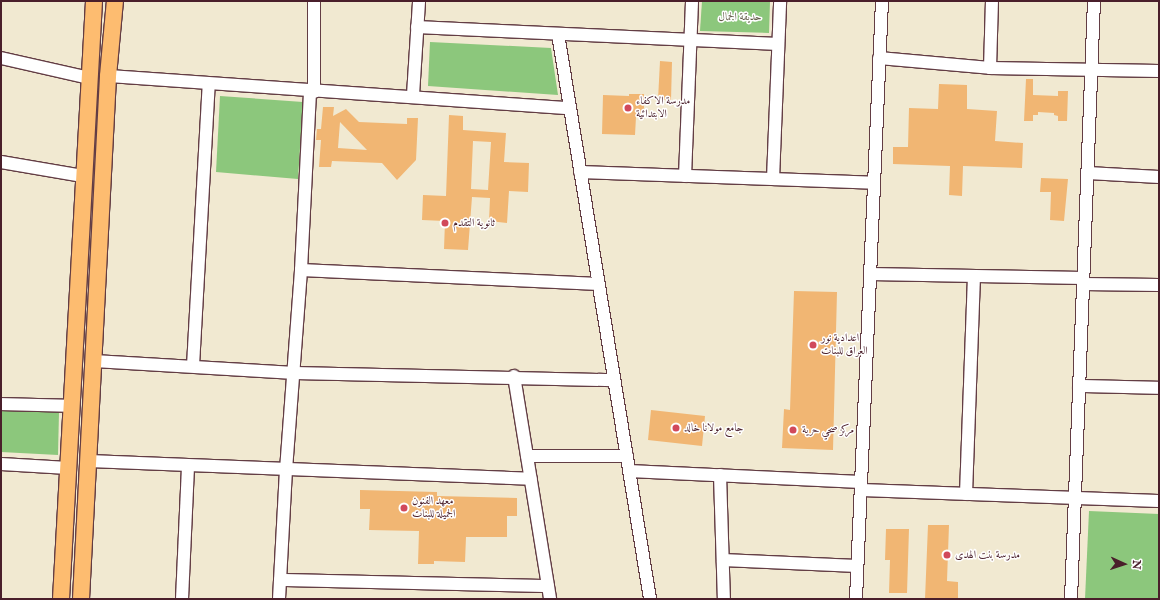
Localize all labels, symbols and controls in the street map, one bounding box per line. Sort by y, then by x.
park label: حديقة الجمال [718,10,762,24]
place label: مدرسة الاكفاء الابتدائية [636,95,690,121]
marker: مدرسة الاكفاء الابتدائية [623,103,633,113]
place label: ثانوية التقدم [453,216,495,230]
marker: ثانوية التقدم [440,218,450,228]
place label: اعدادية نور العراق للبنات [821,332,868,358]
marker: اعدادية نور العراق للبنات [808,340,818,350]
place label: جامع مولانا خالد [684,421,744,435]
marker: جامع مولانا خالد [671,423,681,433]
place label: مركز صحي حرية [802,423,854,437]
marker: مركز صحي حرية [787,424,799,436]
place label: معهد الفنون الجميلة للبنات [412,495,455,521]
marker: معهد الفنون الجميلة للبنات [399,503,409,513]
north arrow [1104,544,1144,584]
place label: مدرسة بنت الهدی [955,548,1020,562]
marker: مدرسة بنت الهدی [942,550,952,560]
text: N [1129,560,1143,570]

